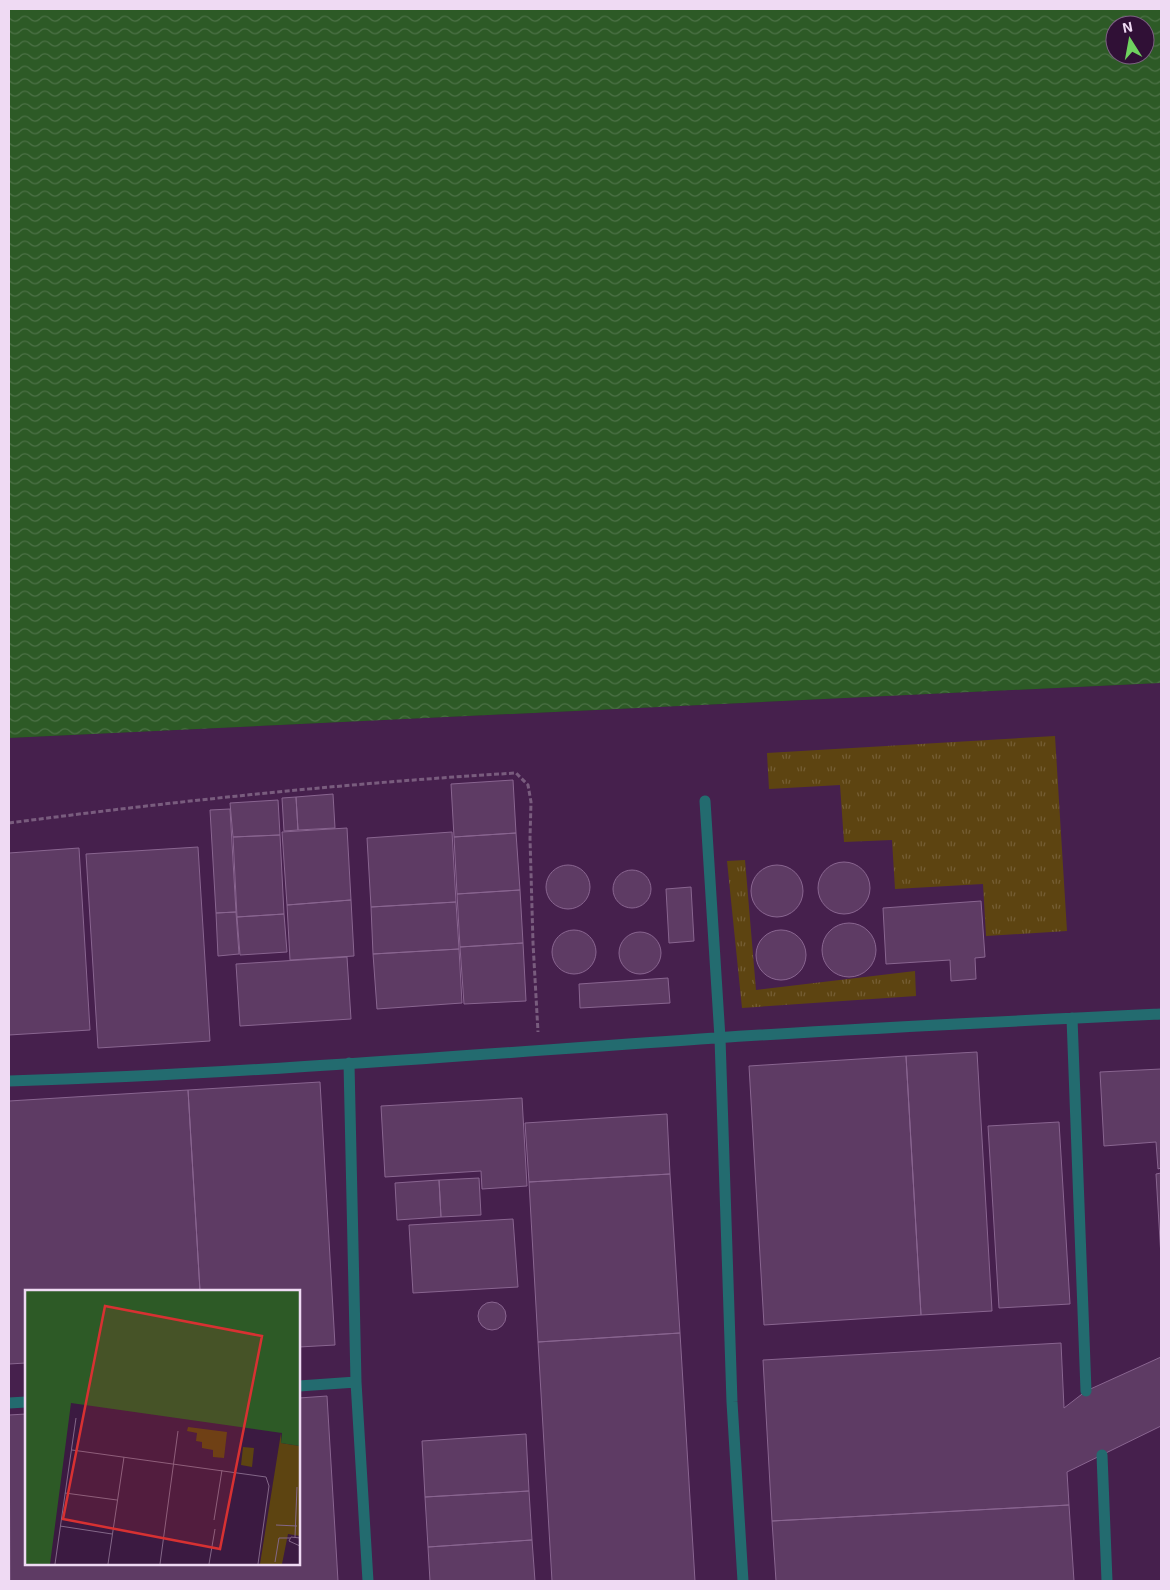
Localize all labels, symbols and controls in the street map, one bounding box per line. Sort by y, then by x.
north arrow [1105,15,1155,65]
text: N [1121,17,1134,36]
inset map [25,1290,300,1565]

